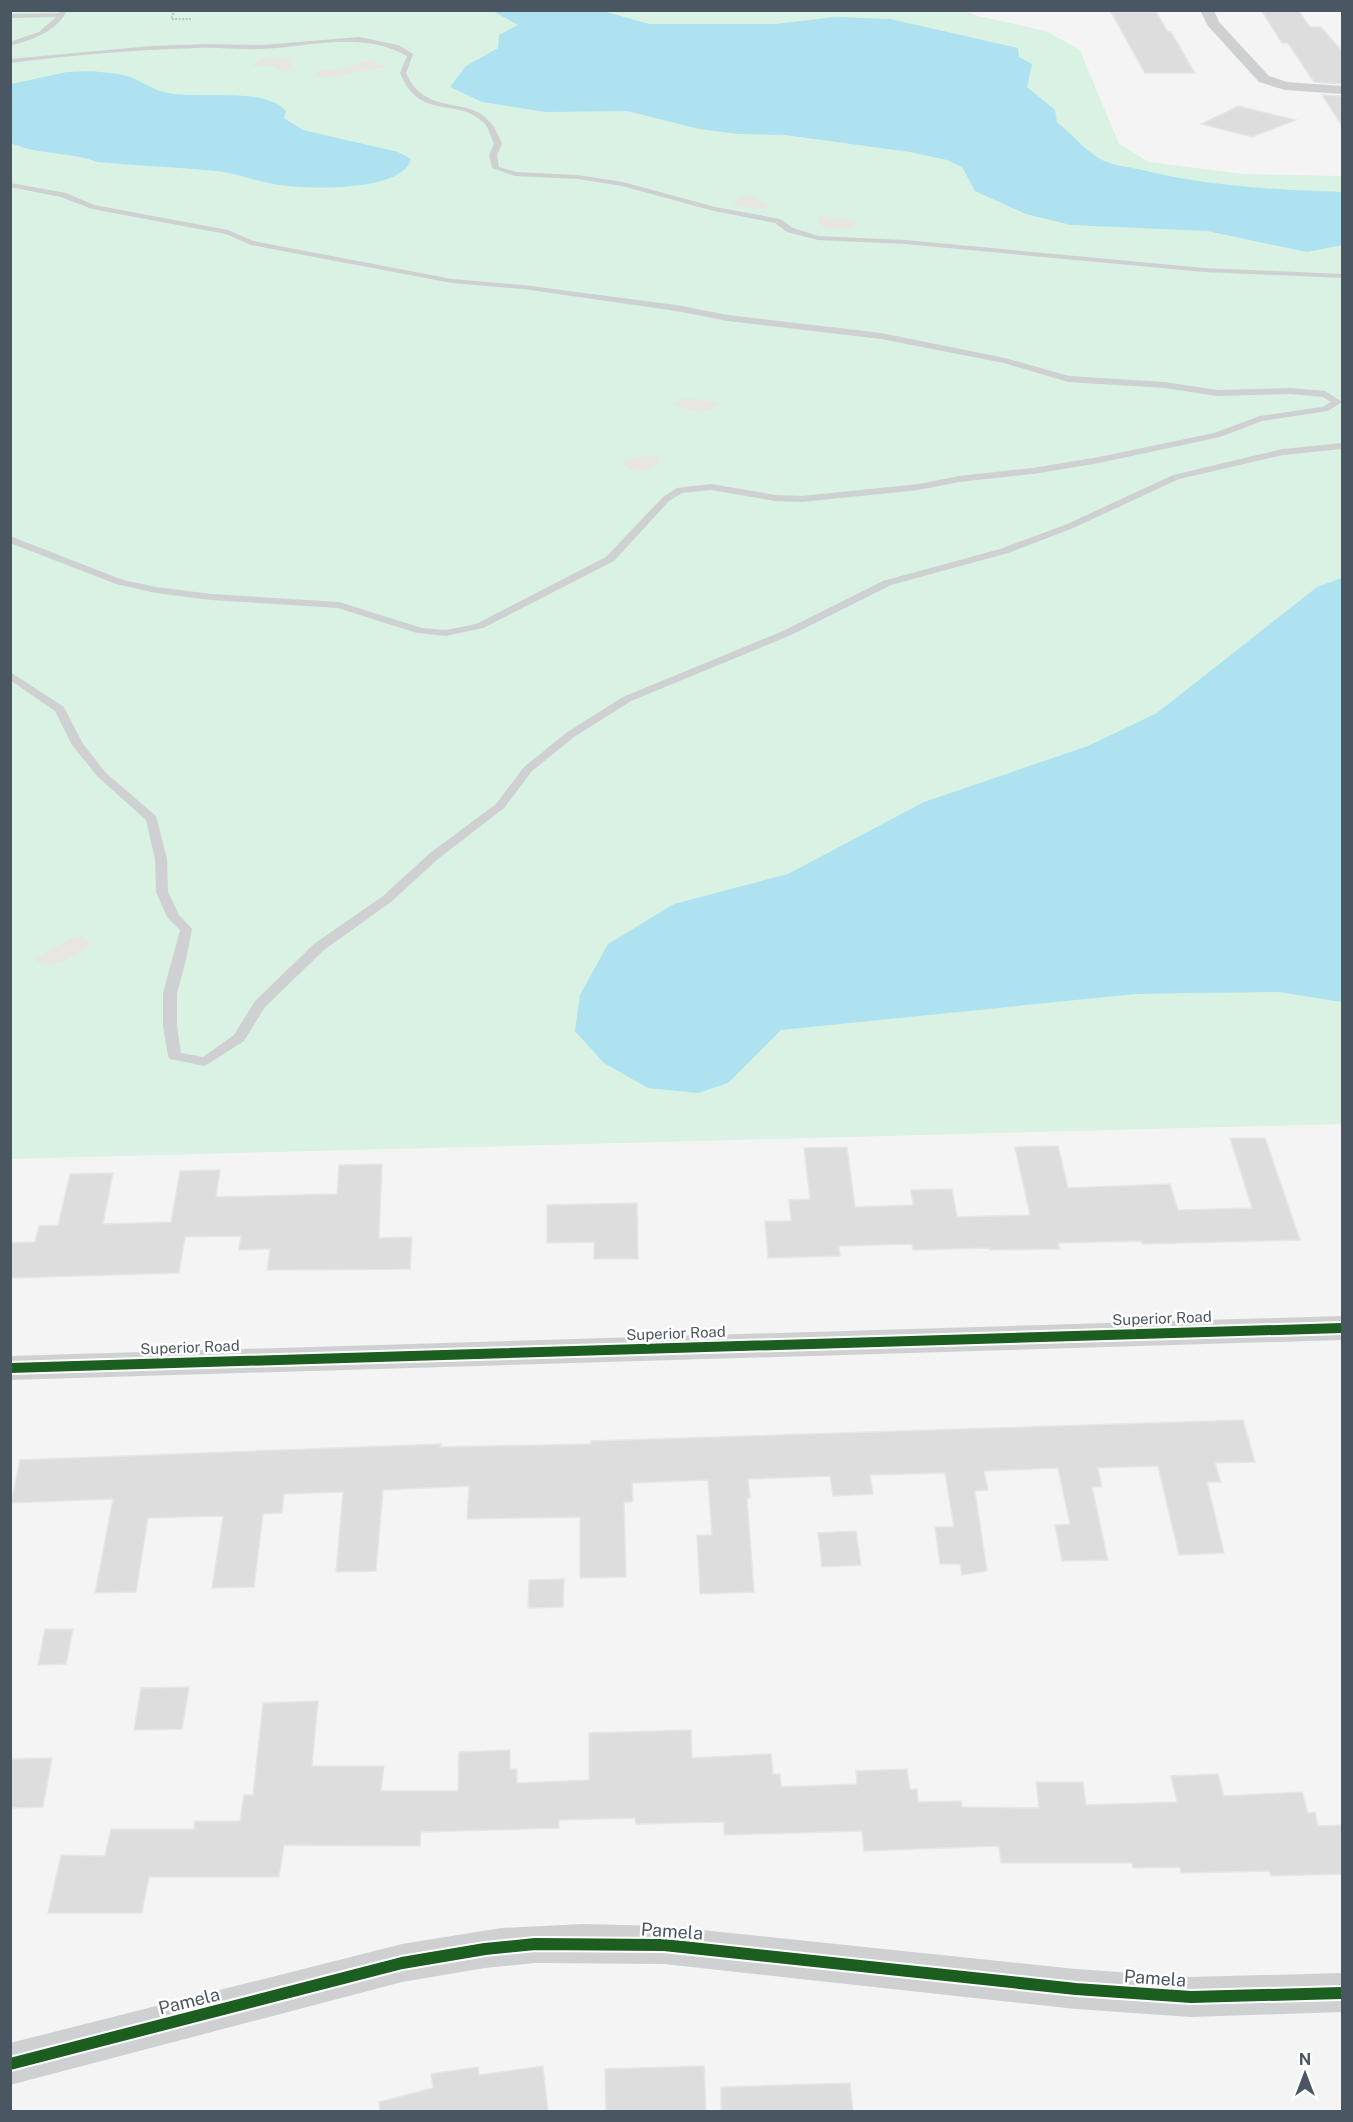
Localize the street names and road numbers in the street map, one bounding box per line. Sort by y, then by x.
street label: Superior Road [1112,1308,1212,1328]
street label: Superior Road [626,1323,726,1343]
street label: Superior Road [140,1337,240,1357]
street label: Pamela [640,1918,704,1944]
street label: Pamela [1123,1965,1187,1991]
street label: Pamela [156,1983,222,2019]

